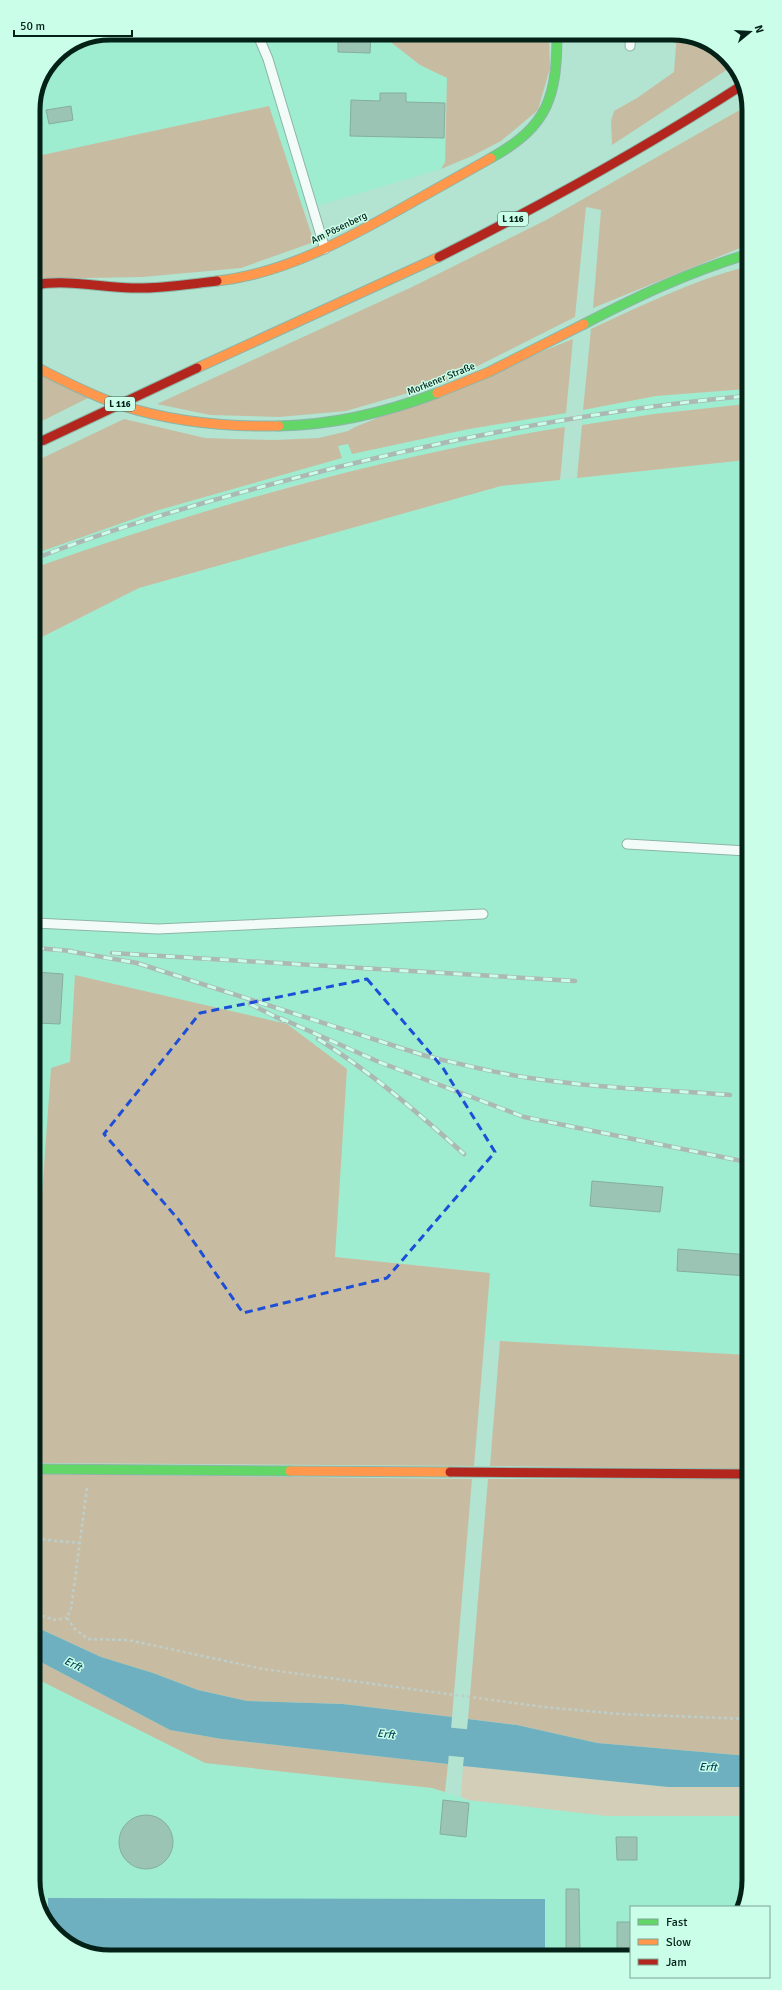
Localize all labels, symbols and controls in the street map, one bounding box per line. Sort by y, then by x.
scale bar [14,12,132,38]
north arrow [730,12,770,52]
text: 50 m [20,19,45,34]
text: N [752,23,766,35]
street label: Am Pösenberg [309,209,369,247]
road number: L 116 [498,212,528,226]
street label: Morkener Straße [405,360,477,398]
road number: L 116 [105,397,135,411]
water label: Erft [62,1654,85,1675]
water label: Erft [376,1727,397,1742]
water label: Erft [699,1760,719,1774]
legend [630,1906,770,1978]
text: Fast [666,1915,687,1930]
text: Slow [666,1935,691,1950]
text: Jam [666,1955,687,1970]

